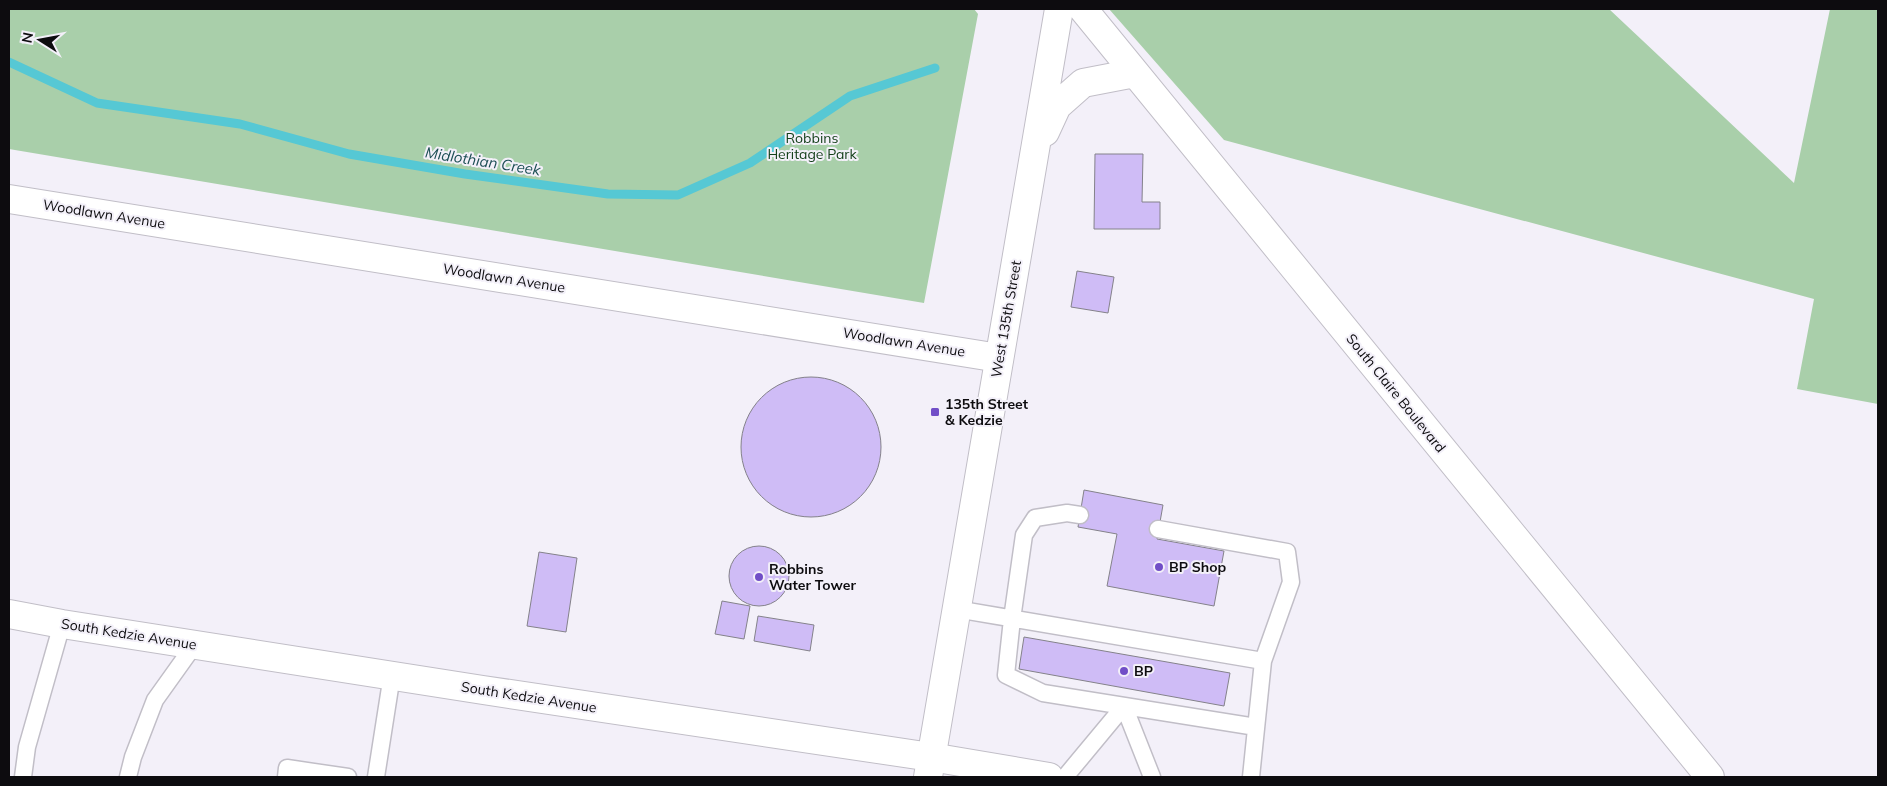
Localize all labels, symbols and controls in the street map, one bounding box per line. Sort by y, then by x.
north arrow [15,15,65,65]
text: N [17,31,37,44]
park label: Robbins Heritage Park [767,129,857,163]
water label: Midlothian Creek [424,143,543,180]
street label: Woodlawn Avenue [42,195,166,233]
street label: Woodlawn Avenue [442,259,566,297]
street label: West 135th Street [987,259,1025,379]
street label: Woodlawn Avenue [842,323,966,361]
street label: South Claire Boulevard [1342,330,1450,456]
place label: 135th Street & Kedzie [945,395,1029,429]
marker: 135th Street & Kedzie [929,406,941,418]
place label: BP Shop [1169,558,1227,576]
place label: Robbins Water Tower [769,560,856,594]
marker: BP Shop [1153,561,1165,573]
marker: Robbins Water Tower [753,571,765,583]
street label: South Kedzie Avenue [60,614,198,654]
place label: BP [1134,662,1153,680]
marker: BP [1118,665,1130,677]
street label: South Kedzie Avenue [460,677,598,717]

